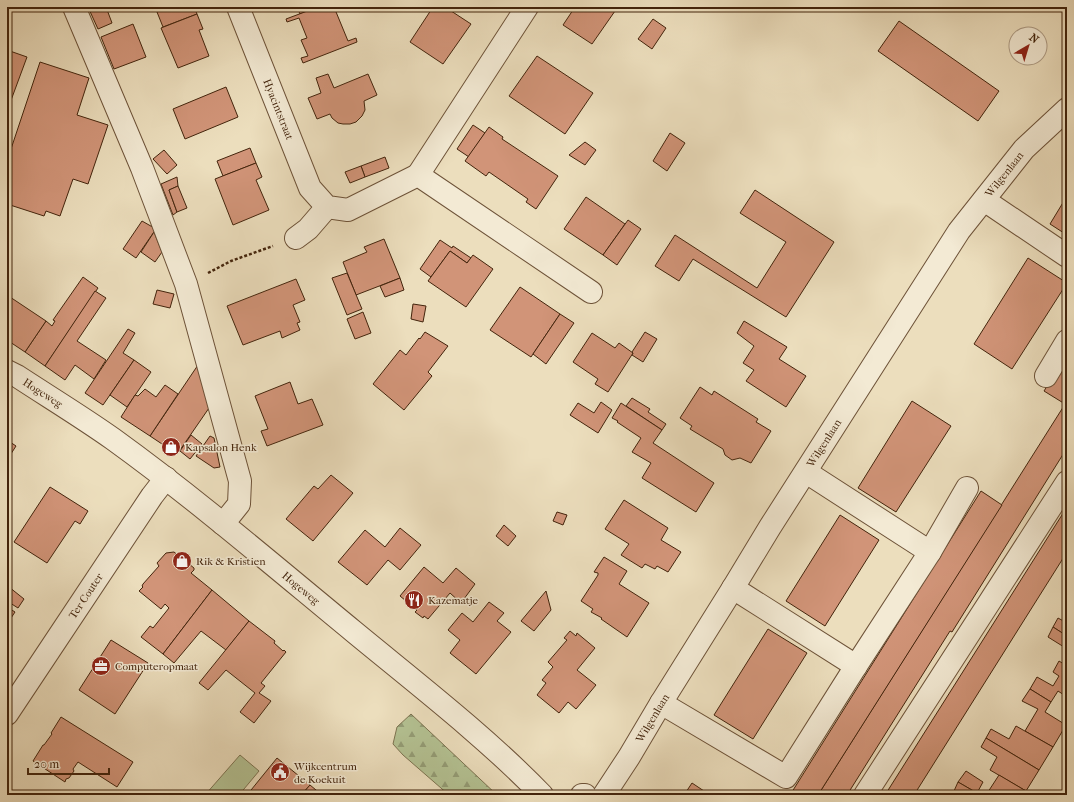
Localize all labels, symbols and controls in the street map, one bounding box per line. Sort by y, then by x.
north arrow [1008,26,1048,66]
text: N [1027,31,1042,47]
street label: Hyacintstraat [260,77,296,142]
street label: Wilgenlaan [982,149,1027,201]
street label: Hogeweg [20,376,65,411]
street label: Wilgenlaan [803,416,845,470]
shop icon: Kapsalon Henk [160,436,182,458]
place label: Kapsalon Henk [185,441,257,454]
shop icon: Rik & Kristien [171,550,193,572]
place label: Rik & Kristien [196,555,266,568]
street label: Hogeweg [279,569,322,608]
street label: Ter Couter [66,570,106,621]
restaurant icon: Kazematje [403,589,425,611]
place label: Kazematje [428,594,478,607]
office icon: Computeropmaat [90,655,112,677]
place label: Computeropmaat [115,660,198,673]
street label: Wilgenlaan [633,691,673,746]
scale bar [28,750,109,776]
text: 20 m [34,757,59,771]
place label: Wijkcentrum de Koekuit [293,760,358,786]
public building icon: Wijkcentrum de Koekuit [269,761,291,783]

